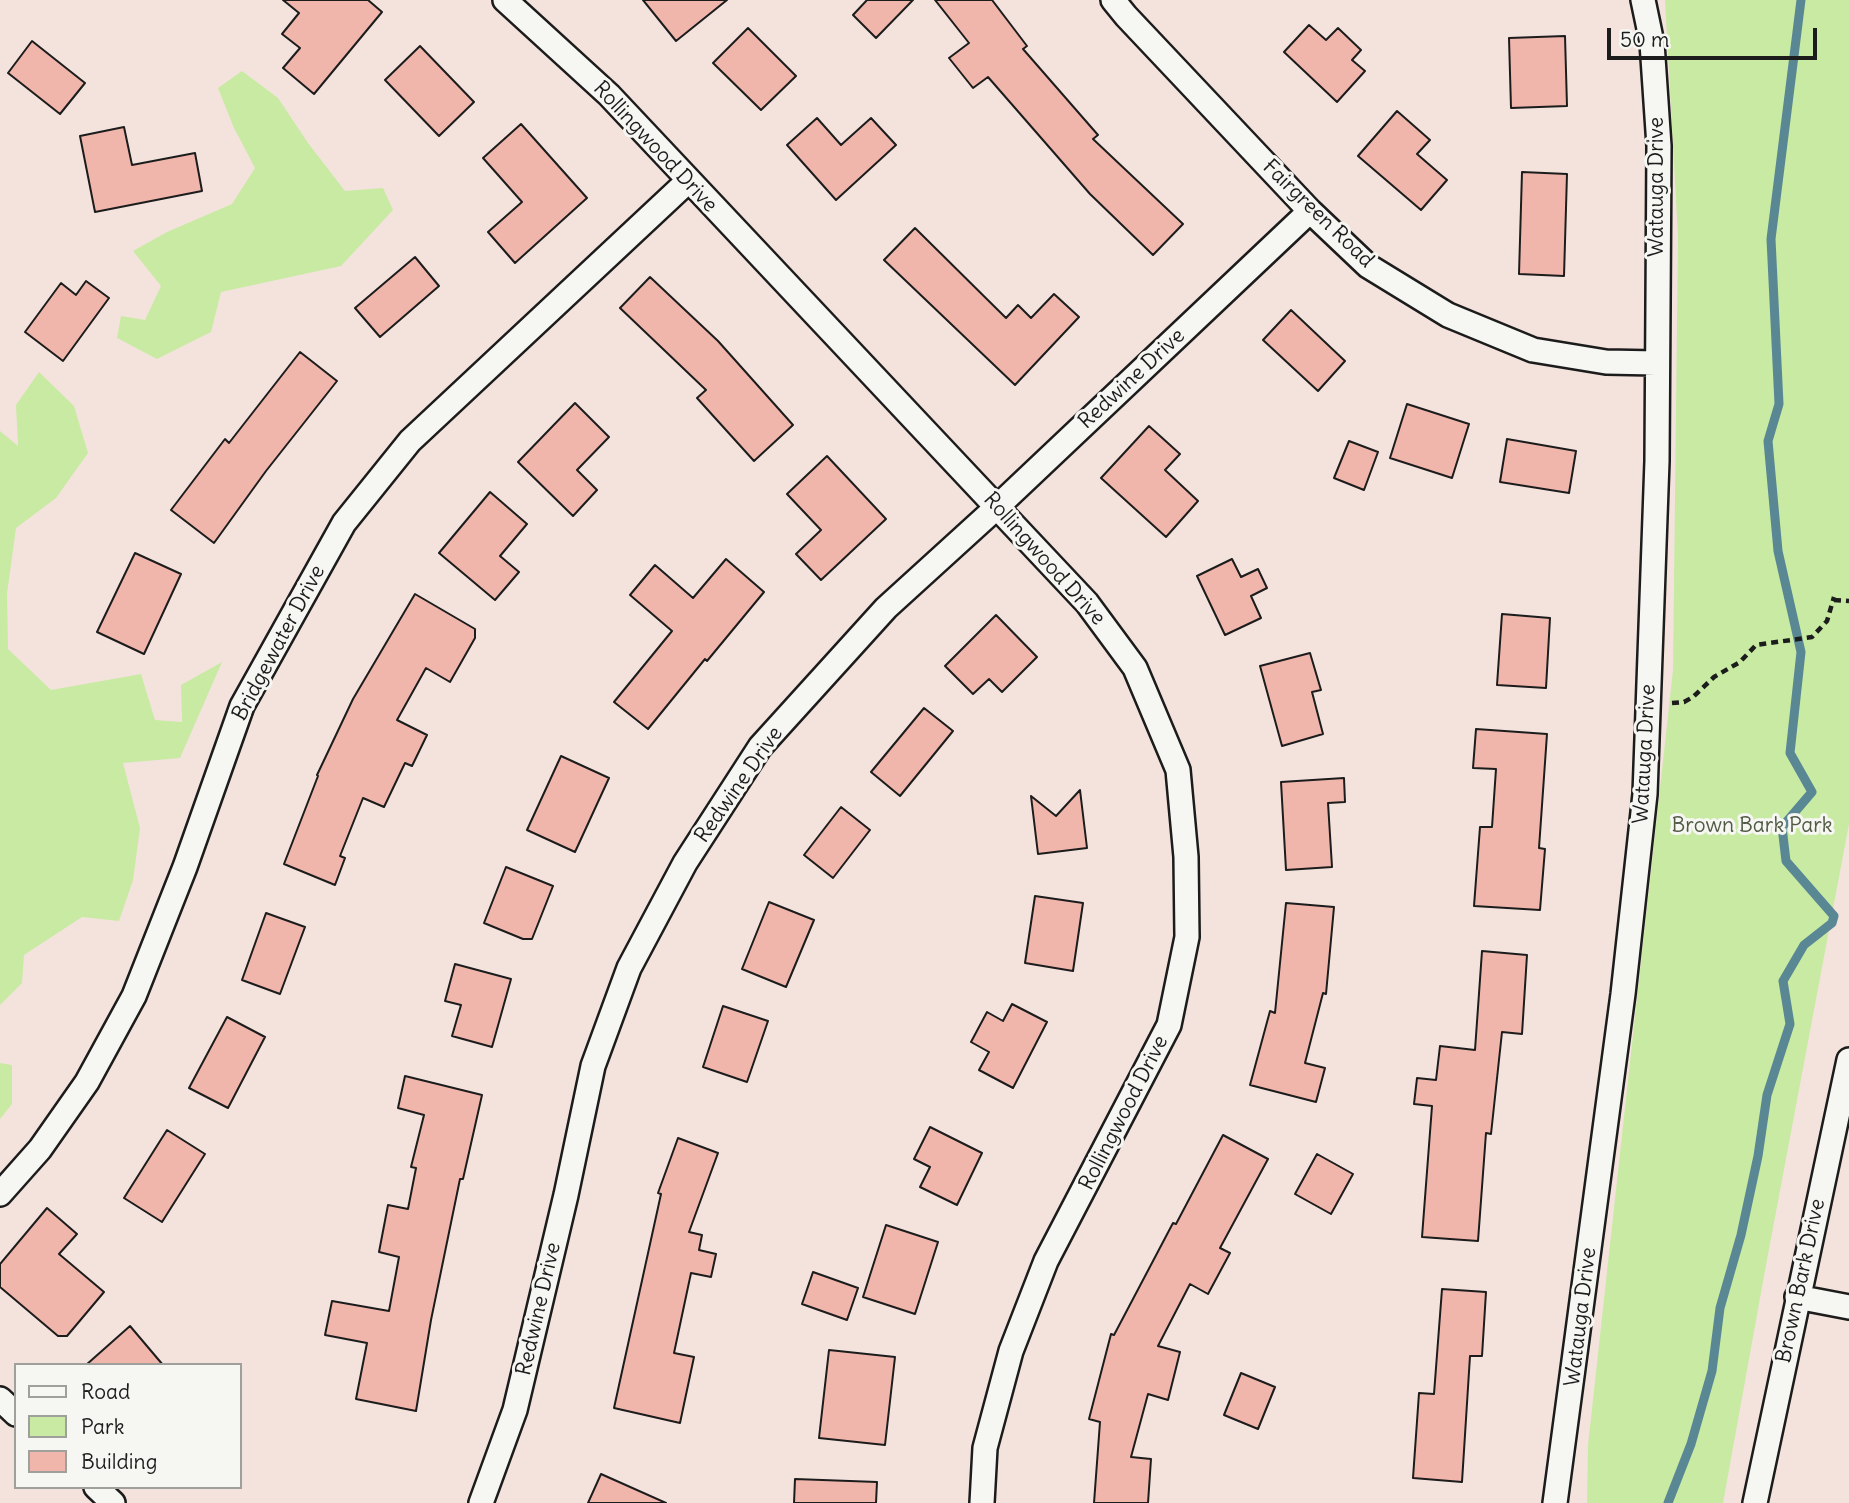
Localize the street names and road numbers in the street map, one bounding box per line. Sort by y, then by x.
street label: Rollingwood Drive [588,76,722,218]
street label: Watauga Drive [1644,117,1670,257]
street label: Fairgreen Road [1257,155,1379,273]
street label: Redwine Drive [1074,323,1190,435]
street label: Rollingwood Drive [978,487,1110,631]
street label: Bridgewater Drive [227,561,331,725]
street label: Watauga Drive [1629,683,1661,825]
street label: Redwine Drive [690,722,788,848]
street label: Rollingwood Drive [1074,1031,1174,1195]
street label: Brown Bark Drive [1771,1197,1831,1365]
street label: Redwine Drive [511,1240,567,1378]
street label: Watauga Drive [1560,1246,1602,1388]

